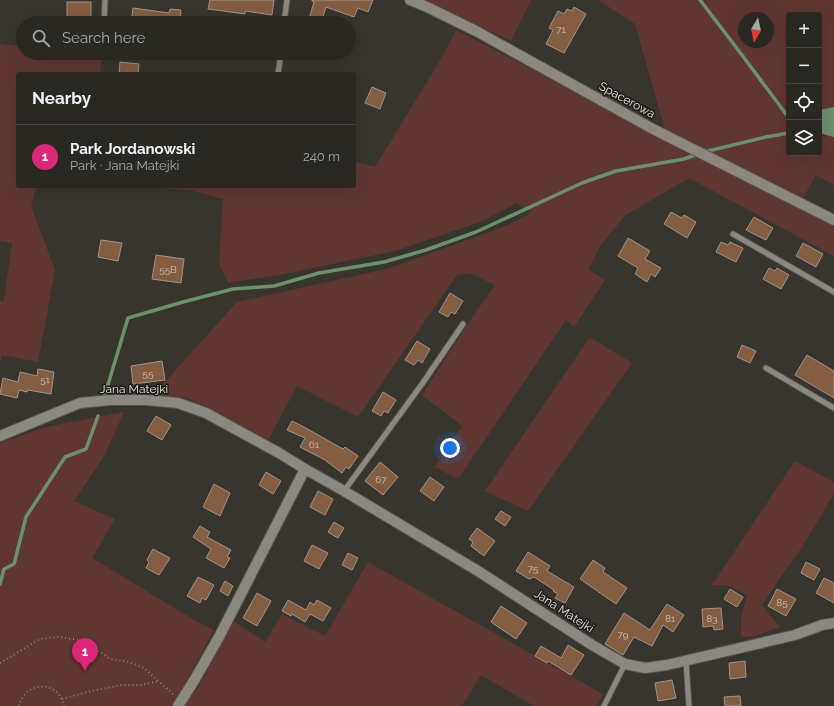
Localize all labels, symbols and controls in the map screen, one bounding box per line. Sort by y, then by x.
north arrow [738,12,774,48]
map controls [786,12,822,156]
button: + [786,12,822,48]
search box [16,16,356,60]
house number: 71 [556,24,567,35]
icon: search [30,27,52,49]
text: Search here [62,29,145,47]
button: − [786,48,822,84]
street label: Spacerowa [597,79,657,121]
button: locate [786,84,822,120]
text: Nearby [32,88,91,108]
button: layers [786,120,822,156]
text: Park Jordanowski [70,140,195,158]
text: 1 [42,149,48,164]
text: 240 m [303,149,340,164]
text: Park · Jana Matejki [70,158,179,173]
house number: 55B [159,264,177,275]
house number: 55 [143,368,154,379]
house number: 51 [40,374,51,385]
street label: Jana Matejki [100,382,168,396]
your location [440,438,460,458]
house number: 61 [309,439,320,450]
house number: 67 [375,474,387,485]
house number: 75 [528,563,539,574]
street label: Jana Matejki [532,587,596,635]
house number: 85 [776,597,788,608]
house number: 81 [665,613,676,624]
house number: 83 [706,613,718,624]
house number: 79 [617,629,629,640]
pin: 1 [72,638,98,671]

